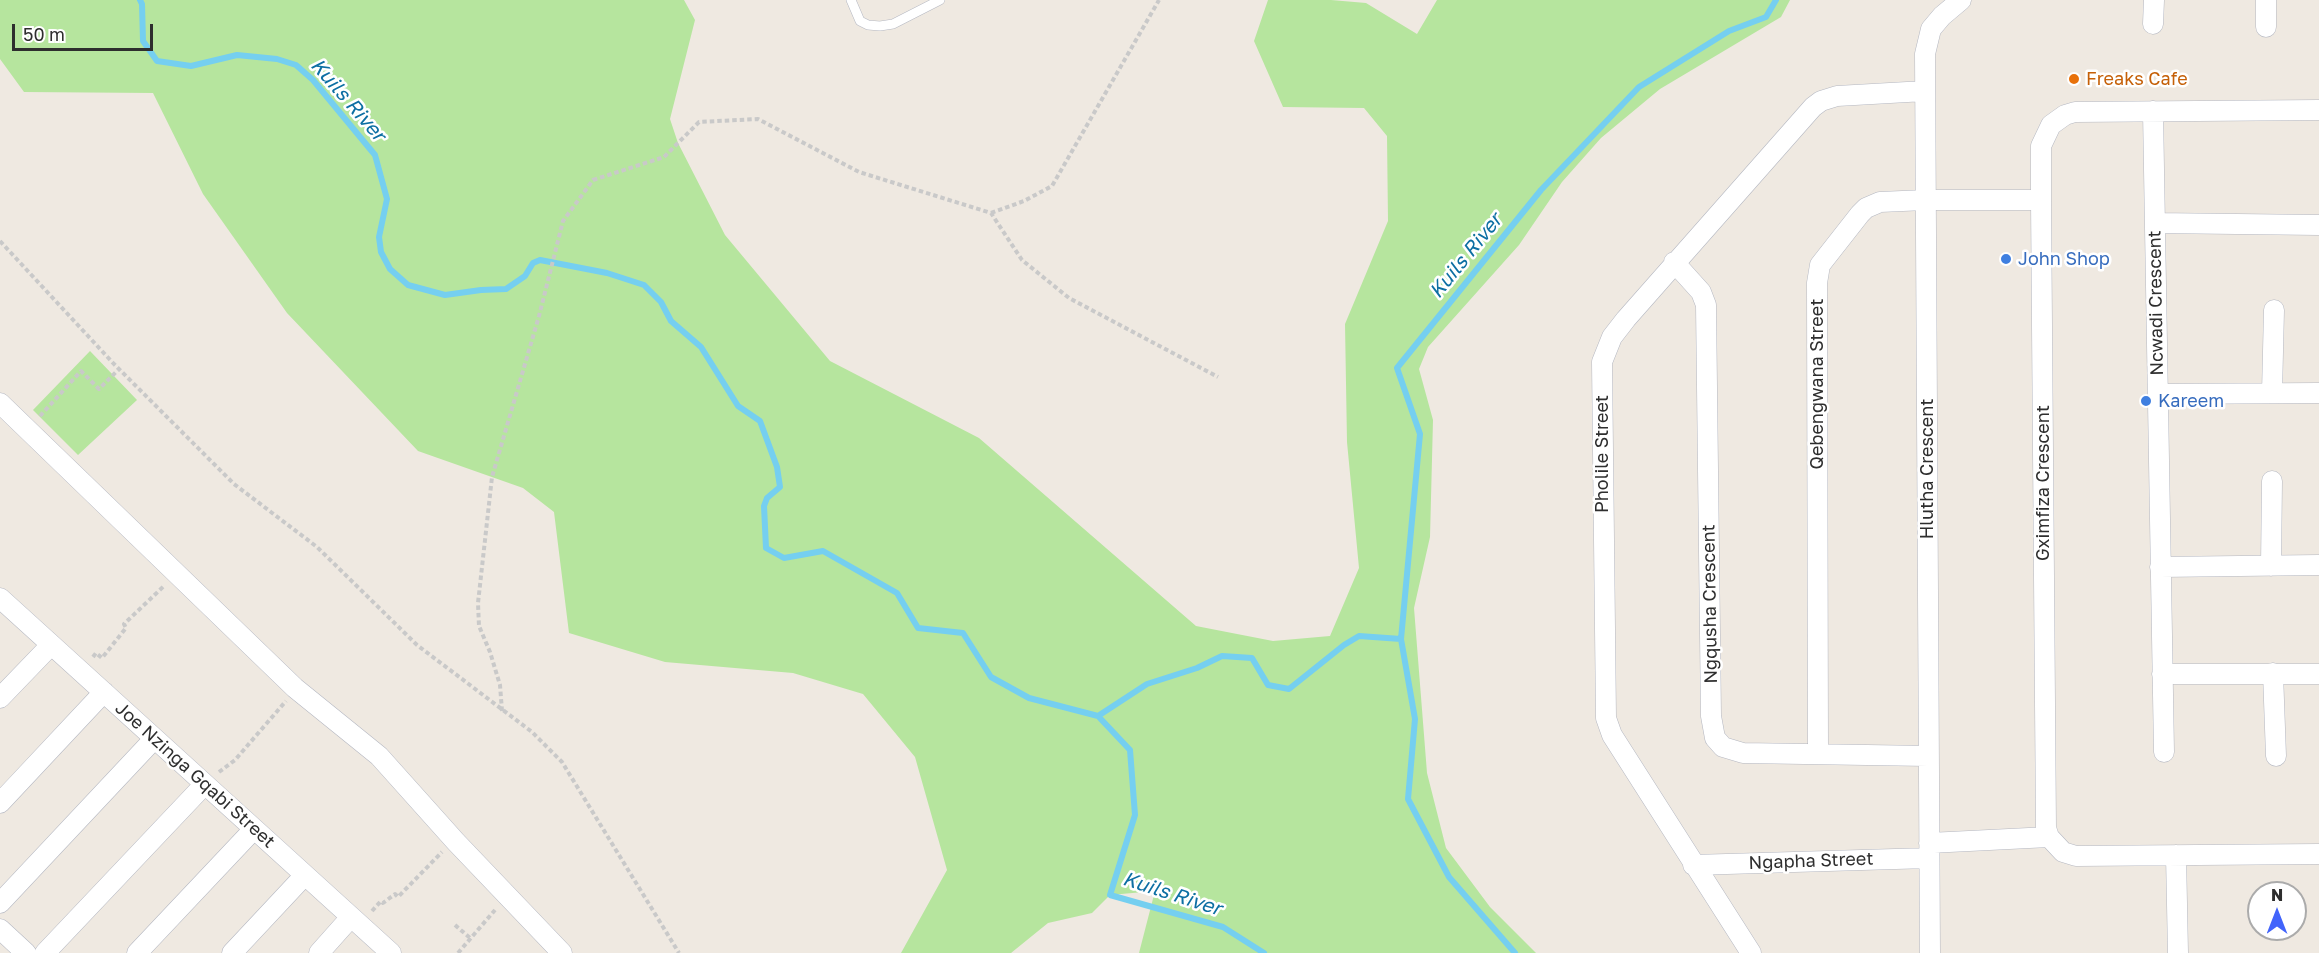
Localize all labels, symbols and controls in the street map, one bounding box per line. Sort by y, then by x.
scale bar [15,12,156,50]
text: 50 m [23,23,65,45]
water label: Kuils River [305,54,391,146]
place label: Freaks Cafe [2086,68,2188,90]
marker: Freaks Cafe [2067,72,2081,86]
water label: Kuils River [1425,209,1507,303]
street label: Ncwadi Crescent [2144,230,2168,376]
place label: John Shop [2018,248,2110,270]
marker: John Shop [1999,252,2013,266]
street label: Qebengwana Street [1806,299,1828,469]
place label: Kareem [2158,390,2224,412]
marker: Kareem [2139,394,2153,408]
street label: Pholile Street [1591,395,1613,513]
street label: Hlutha Crescent [1916,399,1938,539]
street label: Gximfiza Crescent [2032,405,2054,561]
street label: Ngqusha Crescent [1698,524,1722,684]
street label: Joe Nzinga Gqabi Street [111,697,279,853]
street label: Ngapha Street [1748,848,1874,874]
water label: Kuils River [1120,867,1224,921]
north arrow [2247,881,2307,941]
text: N [2271,885,2283,905]

